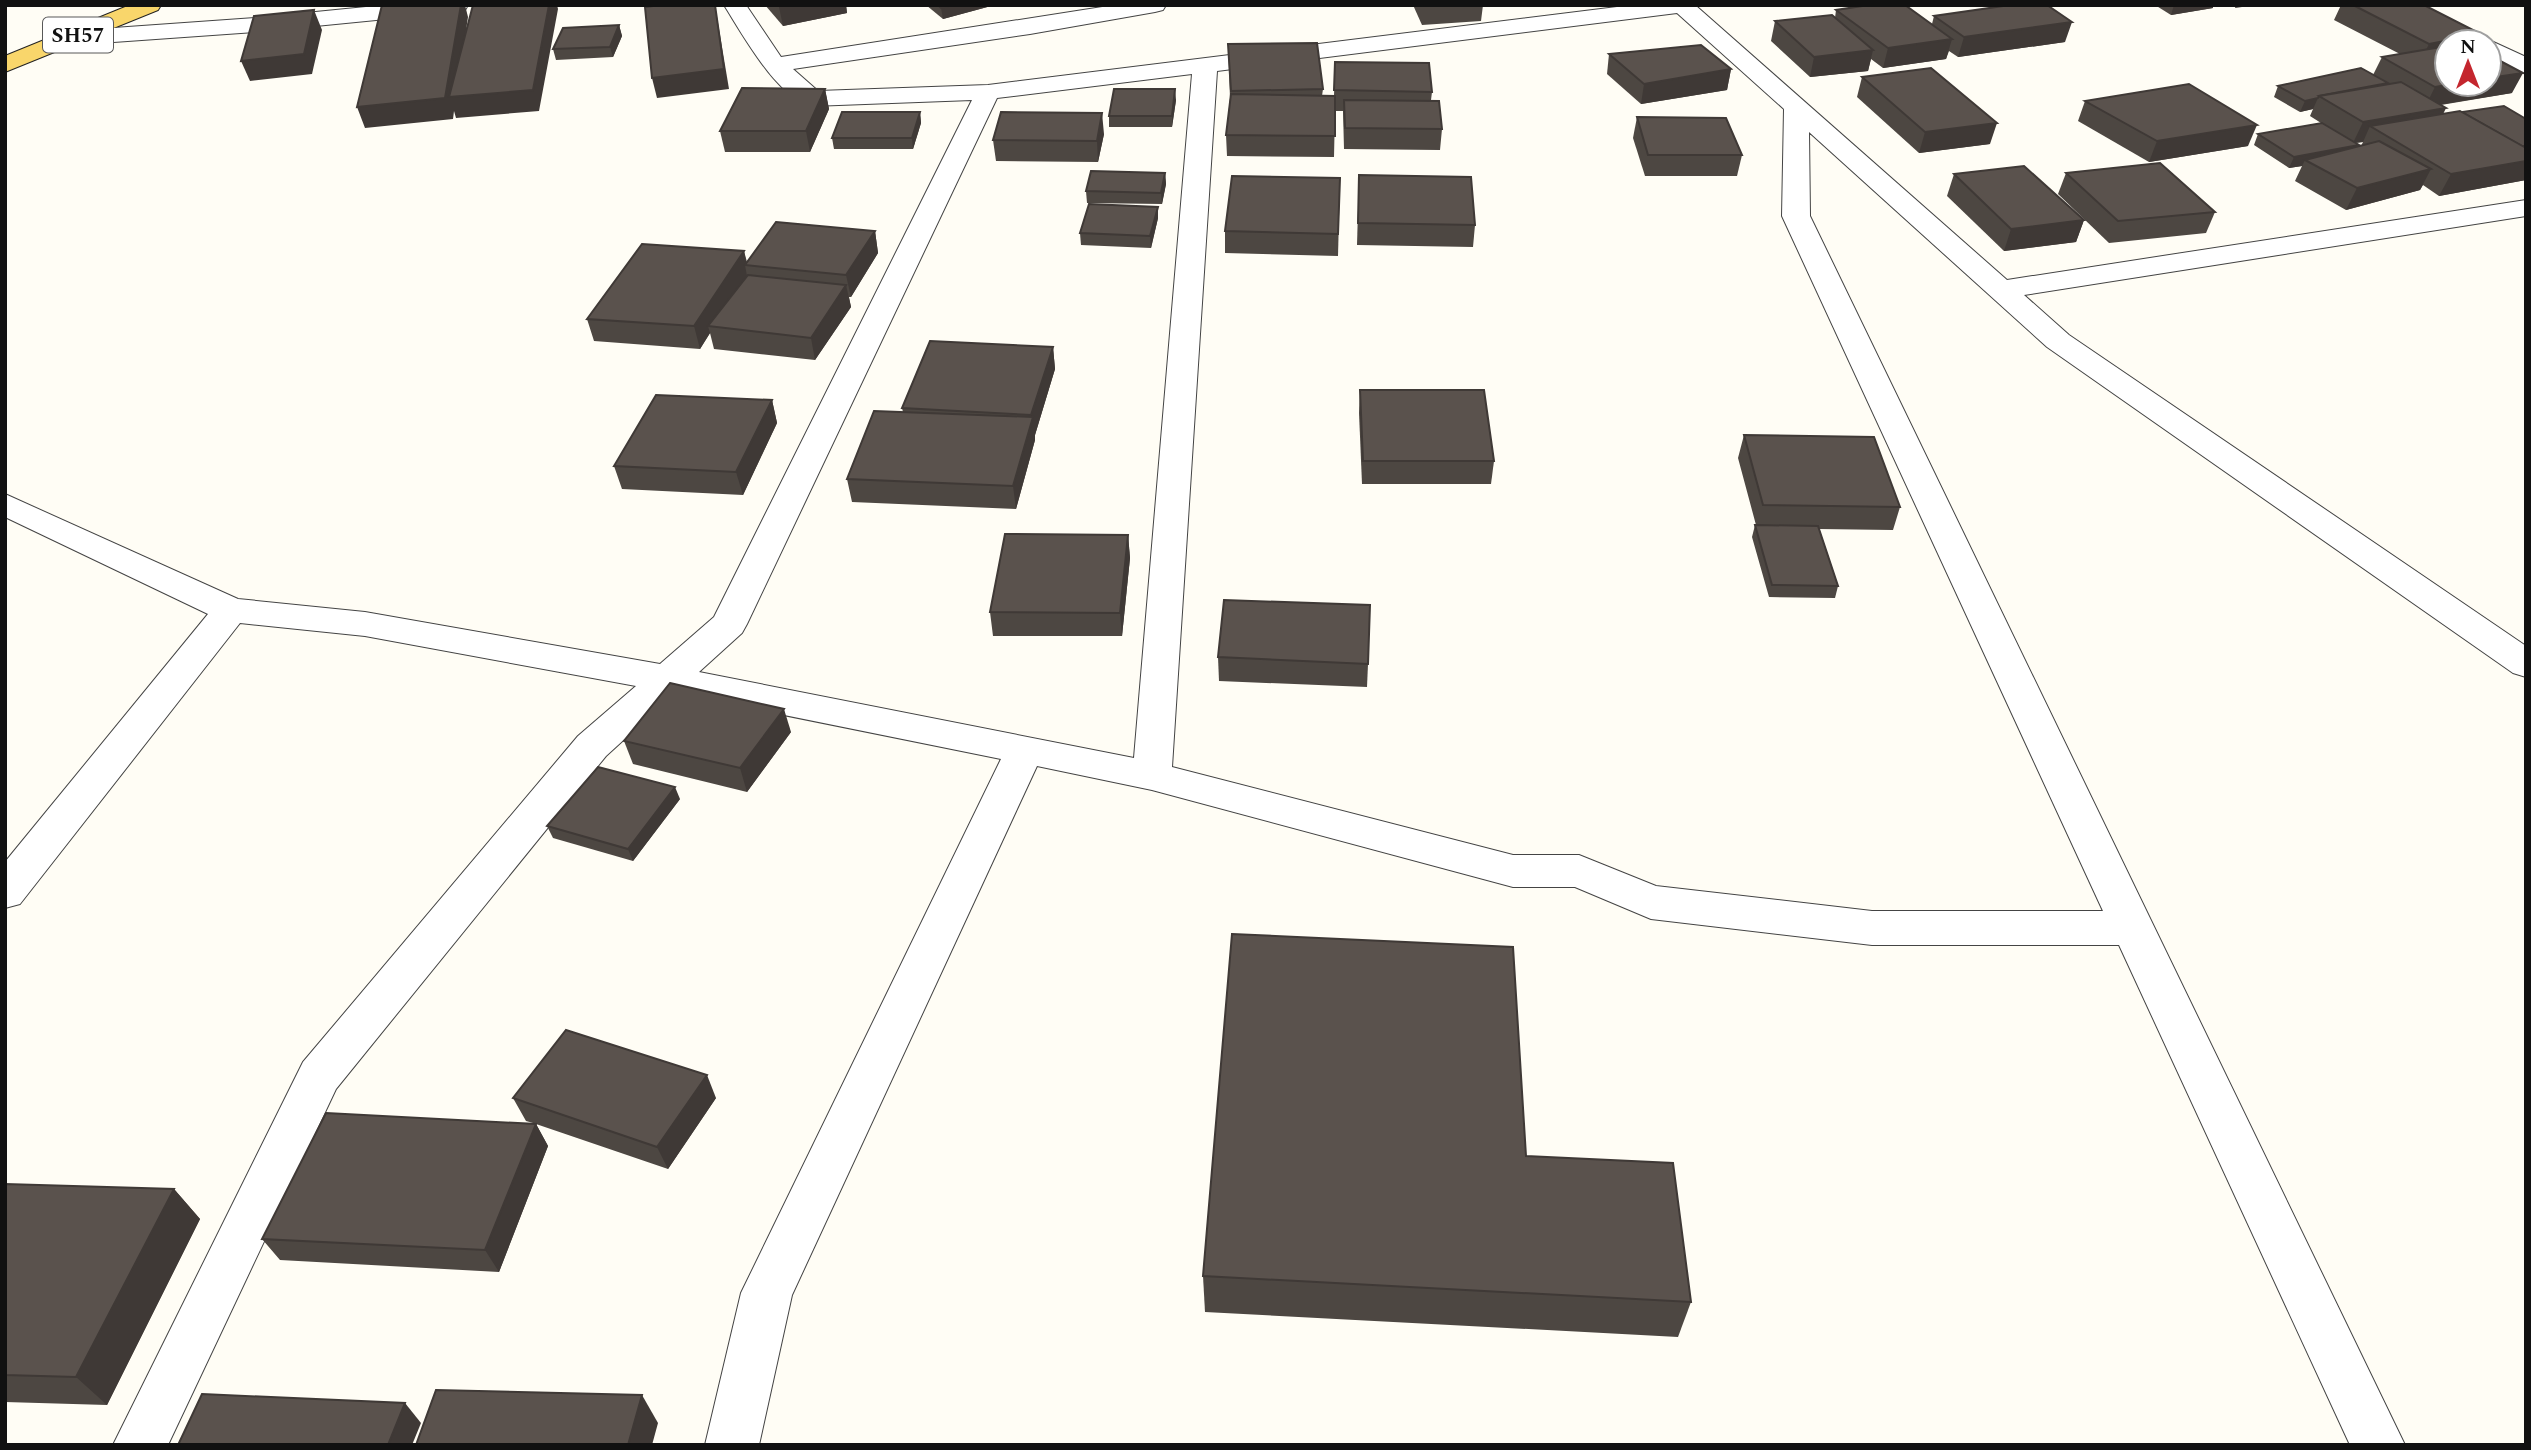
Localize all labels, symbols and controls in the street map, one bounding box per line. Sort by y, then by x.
road number: SH57 [43,18,113,52]
north arrow [2433,28,2503,98]
text: N [2460,33,2476,62]

